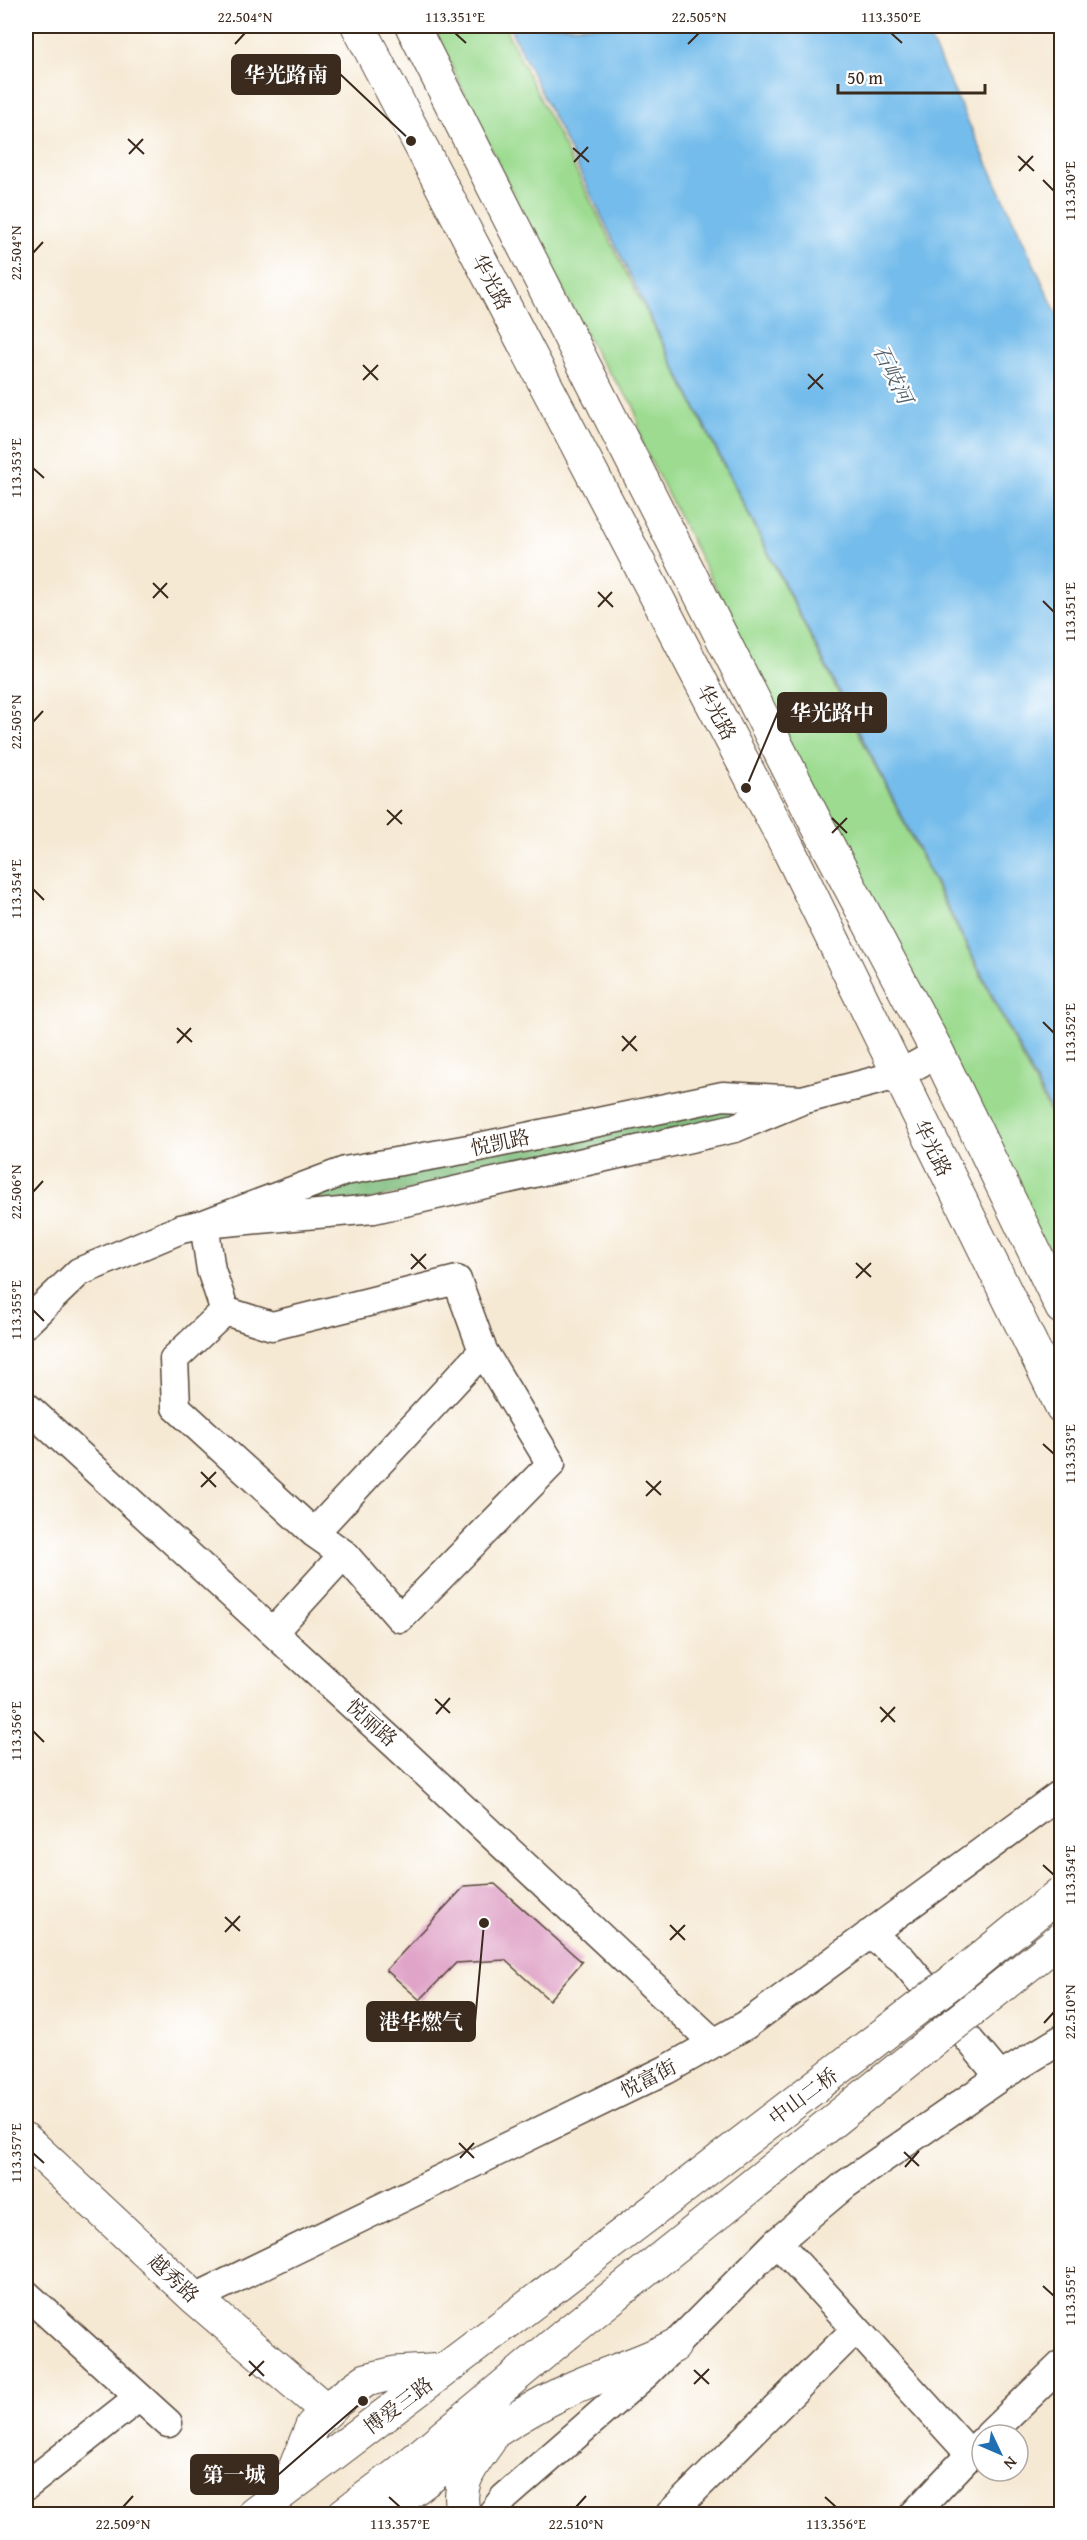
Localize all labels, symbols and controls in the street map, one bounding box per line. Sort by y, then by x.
text: 22.504°N [218,6,273,27]
text: 113.351°E [425,6,485,27]
text: 22.505°N [672,6,727,27]
text: 113.350°E [861,6,921,27]
callout: 华光路南 [232,55,340,94]
scale bar [838,57,985,95]
text: 华光路南 [244,59,328,90]
text: 50 m [847,64,883,91]
text: 113.350°E [1059,161,1080,221]
text: 22.504°N [5,225,26,280]
street label: 华光路 [465,249,519,315]
water label: 石岐河 [865,339,922,413]
text: 113.353°E [5,438,26,498]
text: 113.351°E [1059,582,1080,642]
street label: 华光路 [690,679,744,745]
callout: 华光路中 [778,693,886,732]
text: 22.505°N [5,694,26,749]
text: 华光路中 [790,697,874,728]
text: 113.354°E [5,859,26,919]
text: 113.352°E [1059,1003,1080,1063]
street label: 华光路 [907,1115,959,1181]
street label: 悦凯路 [468,1122,532,1162]
text: 22.506°N [5,1164,26,1219]
text: 113.355°E [5,1280,26,1340]
text: 113.353°E [1059,1424,1080,1484]
street label: 悦丽路 [340,1691,404,1753]
text: 113.356°E [5,1701,26,1761]
text: 113.354°E [1059,1845,1080,1905]
text: 22.510°N [1059,1984,1080,2039]
callout: 港华燃气 [367,2002,475,2041]
text: 港华燃气 [379,2006,463,2037]
street label: 悦富街 [615,2051,681,2105]
street label: 中山二桥 [762,2060,844,2132]
text: 113.357°E [5,2123,26,2183]
street label: 越秀路 [142,2247,206,2309]
text: 113.355°E [1059,2266,1080,2326]
street label: 博爱三路 [357,2369,439,2441]
north arrow [970,2423,1030,2483]
text: N [998,2451,1023,2476]
callout: 第一城 [191,2455,278,2494]
text: 第一城 [203,2459,266,2490]
text: 22.509°N [96,2513,151,2534]
text: 113.357°E [370,2513,430,2534]
text: 22.510°N [549,2513,604,2534]
text: 113.356°E [806,2513,866,2534]

